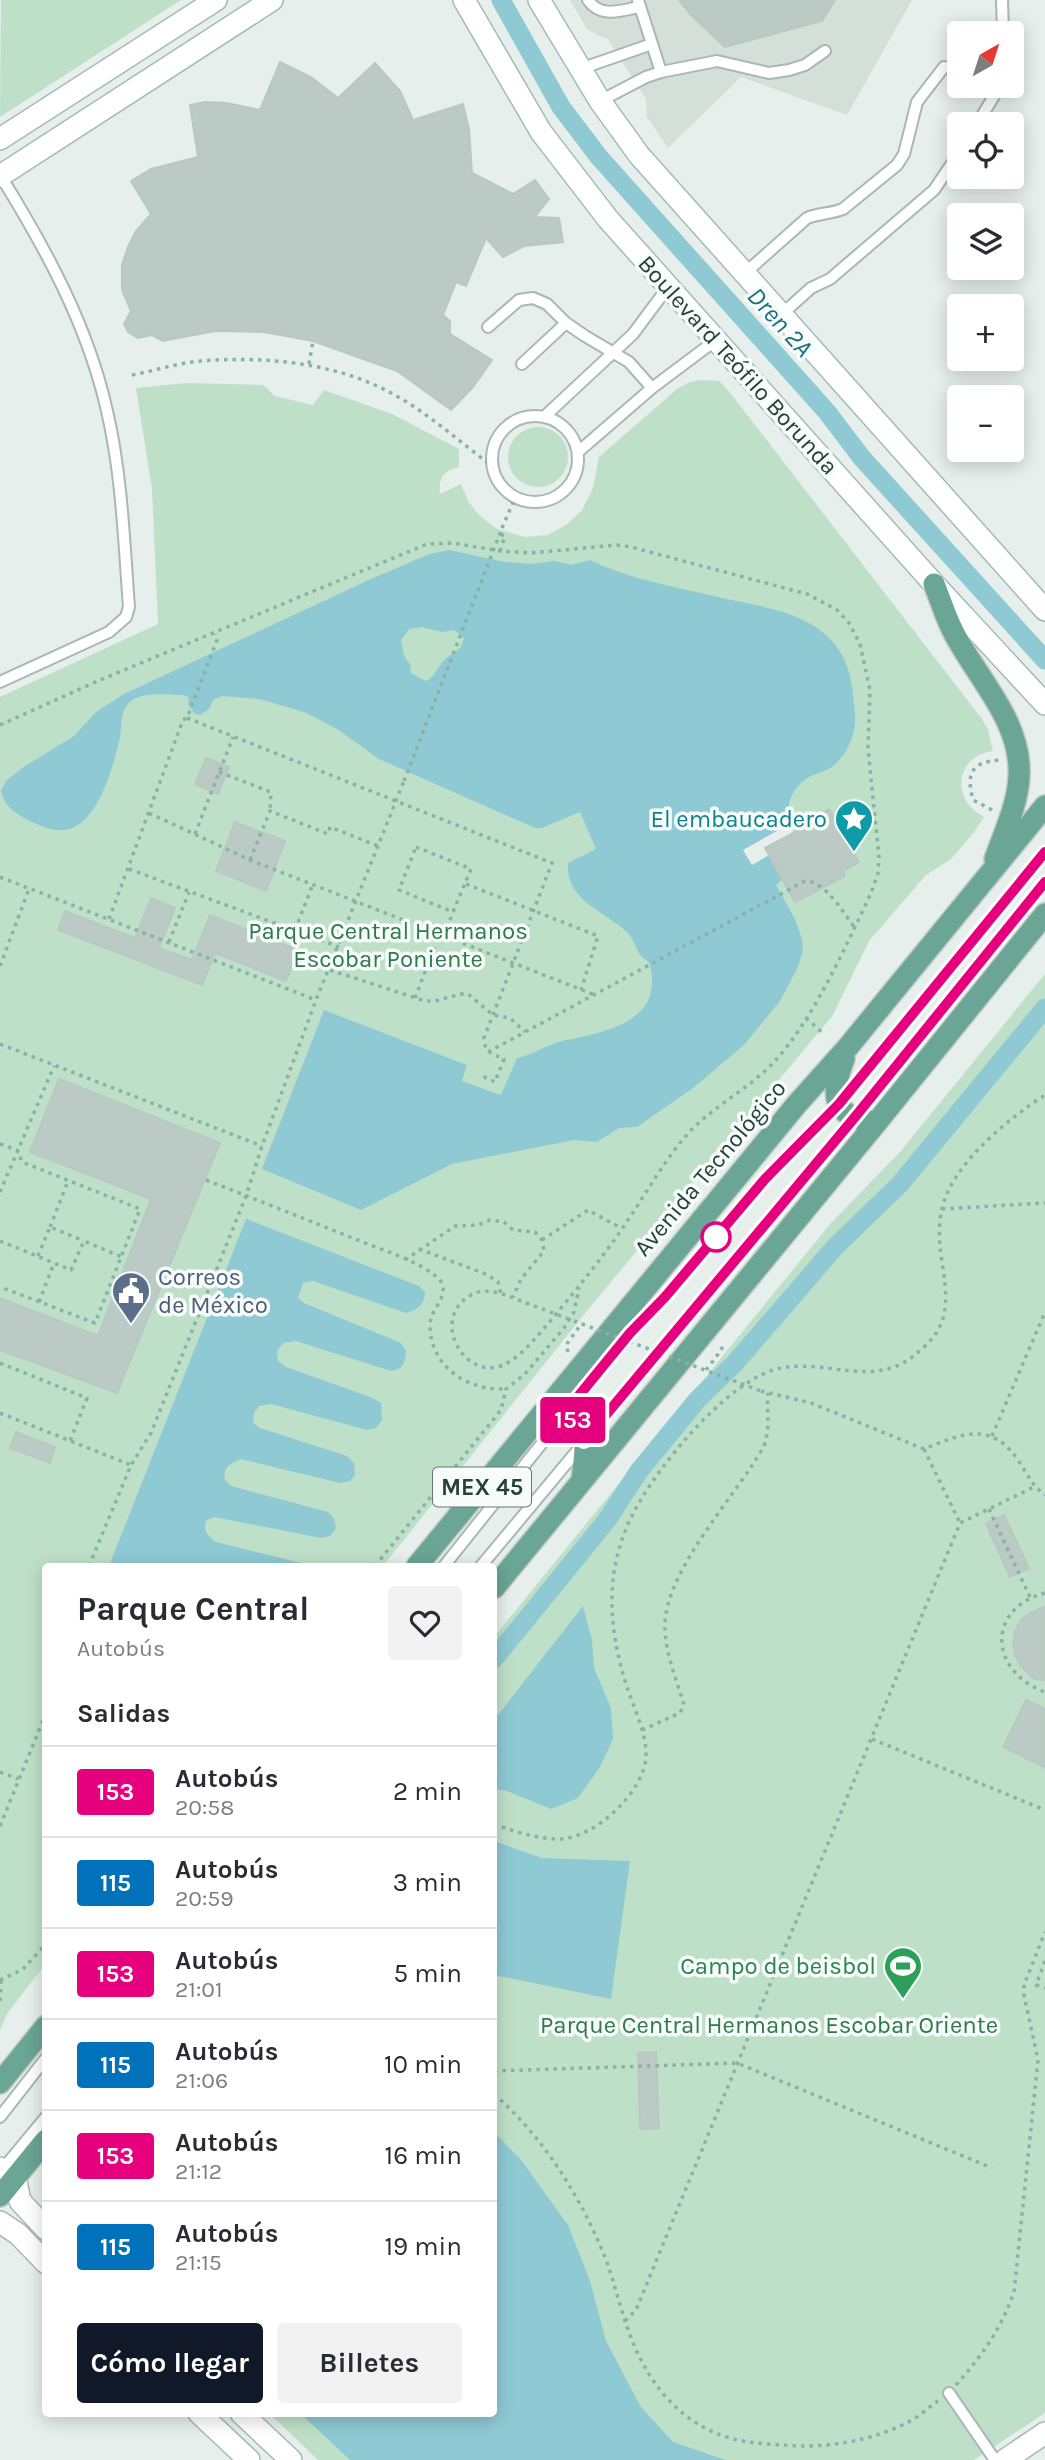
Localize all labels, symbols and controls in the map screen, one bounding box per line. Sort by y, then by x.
north arrow [947,21,1024,98]
map controls [947,21,1024,462]
button: locate [947,112,1024,189]
button: layers [947,203,1024,280]
street label: Boulevard Teófilo Borunda [632,250,844,480]
water label: Dren 2A [741,281,819,363]
button: + [947,294,1024,371]
button: − [947,385,1024,462]
place icon: El embaucadero [833,798,875,853]
place label: El embaucadero [650,805,827,833]
park label: Parque Central Hermanos Escobar Poniente [248,917,528,973]
street label: Avenida Tecnológico [628,1074,792,1262]
unlabelled marker [701,1222,731,1252]
place label: Correos de México [158,1263,268,1319]
public building icon: Correos de México [110,1270,152,1325]
line badge: 153 [533,1397,613,1443]
text: 153 [554,1406,592,1434]
road number: MEX 45 [433,1468,531,1506]
button: heart [388,1586,462,1660]
text: Parque Central [77,1590,309,1628]
text: Autobús [77,1635,165,1662]
text: Salidas [77,1698,170,1729]
text: Autobús [175,1763,279,1794]
text: 2 min [393,1776,462,1807]
text: 153 [97,1778,134,1806]
text: 20:58 [175,1794,234,1821]
text: Autobús [175,1854,279,1885]
text: 3 min [393,1867,462,1898]
text: 115 [100,1869,131,1897]
text: 20:59 [175,1885,234,1912]
text: Autobús [175,1945,279,1976]
sports icon: Campo de beisbol [882,1945,924,2000]
place label: Campo de beisbol [680,1952,876,1980]
text: 5 min [393,1958,462,1989]
text: 153 [97,1960,134,1988]
text: 21:01 [175,1976,222,2003]
park label: Parque Central Hermanos Escobar Oriente [540,2011,998,2039]
text: Autobús [175,2036,279,2067]
text: 10 min [384,2049,462,2080]
text: 115 [100,2051,131,2079]
text: 21:06 [175,2067,228,2094]
text: Autobús [175,2127,279,2158]
text: 16 min [385,2140,462,2171]
text: 153 [97,2142,134,2170]
text: 21:12 [175,2158,222,2185]
text: Autobús [175,2218,279,2249]
text: 19 min [384,2231,462,2262]
text: 115 [100,2233,131,2261]
text: 21:15 [175,2249,222,2276]
button: Cómo llegar [77,2323,263,2403]
button: Billetes [277,2323,462,2403]

